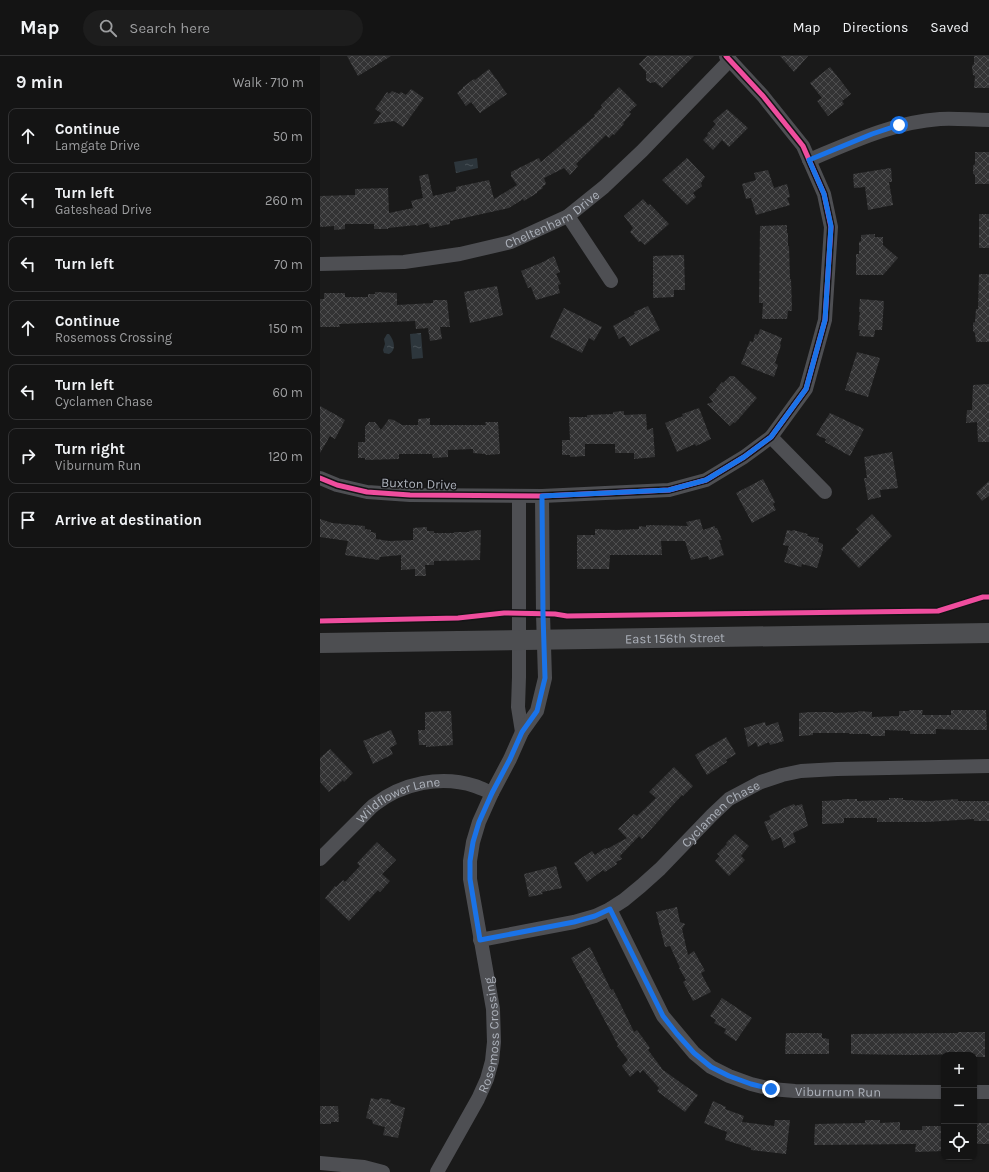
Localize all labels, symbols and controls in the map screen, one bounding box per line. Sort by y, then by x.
search box [83,10,363,46]
text: Map [20,17,59,39]
icon: search [97,17,119,39]
text: Search here [129,19,210,37]
text: Map [793,19,821,36]
text: Directions [843,19,908,36]
text: Saved [930,19,969,36]
text: 9 min [16,72,63,92]
text: Walk · 710 m [233,75,304,90]
route start [890,116,908,134]
text: Continue [55,120,120,138]
icon: ahead [17,125,39,147]
text: 50 m [273,129,303,144]
text: Lamgate Drive [55,138,140,153]
text: Turn left [55,184,114,202]
street label: Cheltenham Drive [503,187,602,251]
icon: left [17,189,39,211]
text: 260 m [265,193,303,208]
text: Gateshead Drive [55,202,152,217]
icon: left [17,253,39,275]
text: Turn left [55,255,114,273]
text: 70 m [274,257,303,272]
text: Continue [55,312,120,330]
icon: ahead [17,317,39,339]
text: 150 m [268,321,303,336]
text: Rosemoss Crossing [55,330,172,345]
text: Turn left [55,376,114,394]
icon: left [17,381,39,403]
text: 60 m [273,385,303,400]
text: Cyclamen Chase [55,394,153,409]
text: Turn right [55,440,125,458]
icon: right [17,445,39,467]
text: 120 m [268,449,303,464]
text: Viburnum Run [55,458,141,473]
street label: Buxton Drive [381,475,457,492]
icon: arrive [17,509,39,531]
text: Arrive at destination [55,511,202,529]
street label: East 156th Street [625,630,725,646]
street label: Wildflower Lane [353,774,441,826]
street label: Cyclamen Chase [678,777,763,850]
street label: Rosemoss Crossing [475,975,502,1095]
map controls [941,1052,977,1160]
button: + [941,1052,977,1088]
route end [762,1080,780,1098]
street label: Viburnum Run [795,1084,881,1100]
button: − [941,1088,977,1124]
button: locate [941,1124,977,1160]

